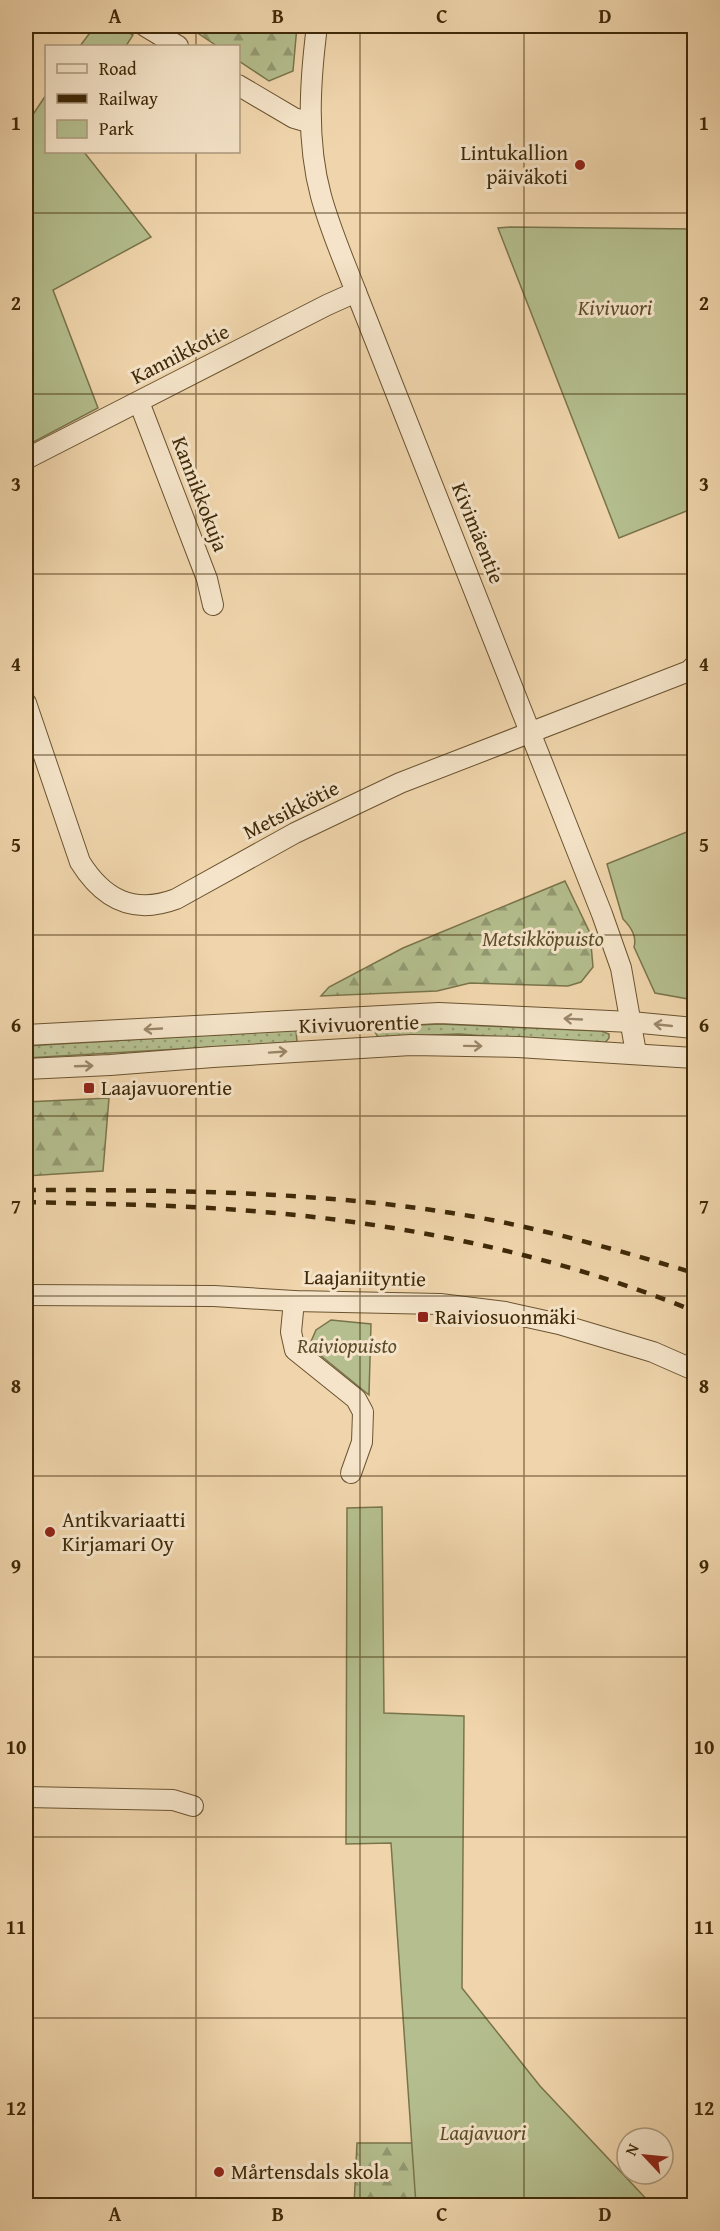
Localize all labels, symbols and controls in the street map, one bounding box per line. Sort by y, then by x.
text: A [109,1,122,30]
text: B [272,1,284,30]
text: C [436,1,448,30]
text: D [598,1,612,30]
legend [45,45,240,153]
text: Road [99,55,137,82]
text: Railway [99,85,158,112]
text: 1 [11,108,21,137]
text: 1 [699,108,709,137]
text: Park [99,115,135,142]
place label: Lintukallion päiväkoti [461,137,568,192]
marker: Lintukallion päiväkoti [573,158,587,172]
text: 2 [11,288,21,317]
text: 2 [699,288,709,317]
park label: Kivivuori [577,292,653,323]
street label: Kannikkotie [125,315,234,392]
street label: Kannikkokuja [164,432,237,556]
text: 3 [11,469,21,498]
text: 3 [699,469,709,498]
street label: Kivimäentie [444,478,513,588]
text: 4 [11,649,21,678]
text: 4 [699,649,709,678]
street label: Metsikkötie [237,772,344,847]
text: 5 [11,830,21,859]
text: 5 [699,830,709,859]
park label: Metsikköpuisto [482,923,604,954]
street label: Kivivuorentie [298,1006,420,1041]
text: 6 [11,1010,21,1039]
text: 6 [699,1010,709,1039]
one-way arrow [563,1013,583,1024]
one-way arrow [654,1019,673,1030]
one-way arrow [144,1023,164,1034]
one-way arrow [463,1040,483,1052]
one-way arrow [268,1047,288,1058]
one-way arrow [73,1060,93,1072]
place label: Laajavuorentie [101,1072,232,1103]
marker: Laajavuorentie [82,1081,96,1095]
text: 7 [11,1191,21,1220]
text: 7 [699,1191,709,1220]
street label: Laajaniityntie [304,1261,426,1294]
place label: Raiviosuonmäki [435,1301,576,1332]
marker: Raiviosuonmäki [416,1310,430,1324]
park label: Raiviopuisto [296,1330,397,1361]
text: 8 [11,1371,21,1400]
text: 8 [699,1371,709,1400]
place label: Antikvariaatti Kirjamari Oy [62,1504,186,1559]
marker: Antikvariaatti Kirjamari Oy [43,1525,57,1539]
text: 9 [11,1551,21,1580]
text: 9 [699,1551,709,1580]
text: 10 [6,1732,26,1761]
text: 10 [694,1732,714,1761]
text: 11 [6,1912,26,1941]
text: 11 [694,1912,714,1941]
text: 12 [6,2093,26,2122]
text: 12 [694,2093,714,2122]
park label: Laajavuori [439,2117,527,2148]
north arrow [615,2126,675,2186]
text: N [618,2139,645,2159]
place label: Mårtensdals skola [231,2156,389,2187]
marker: Mårtensdals skola [212,2165,226,2179]
text: A [109,2199,122,2228]
text: B [272,2199,284,2228]
text: C [436,2199,448,2228]
text: D [598,2199,612,2228]

